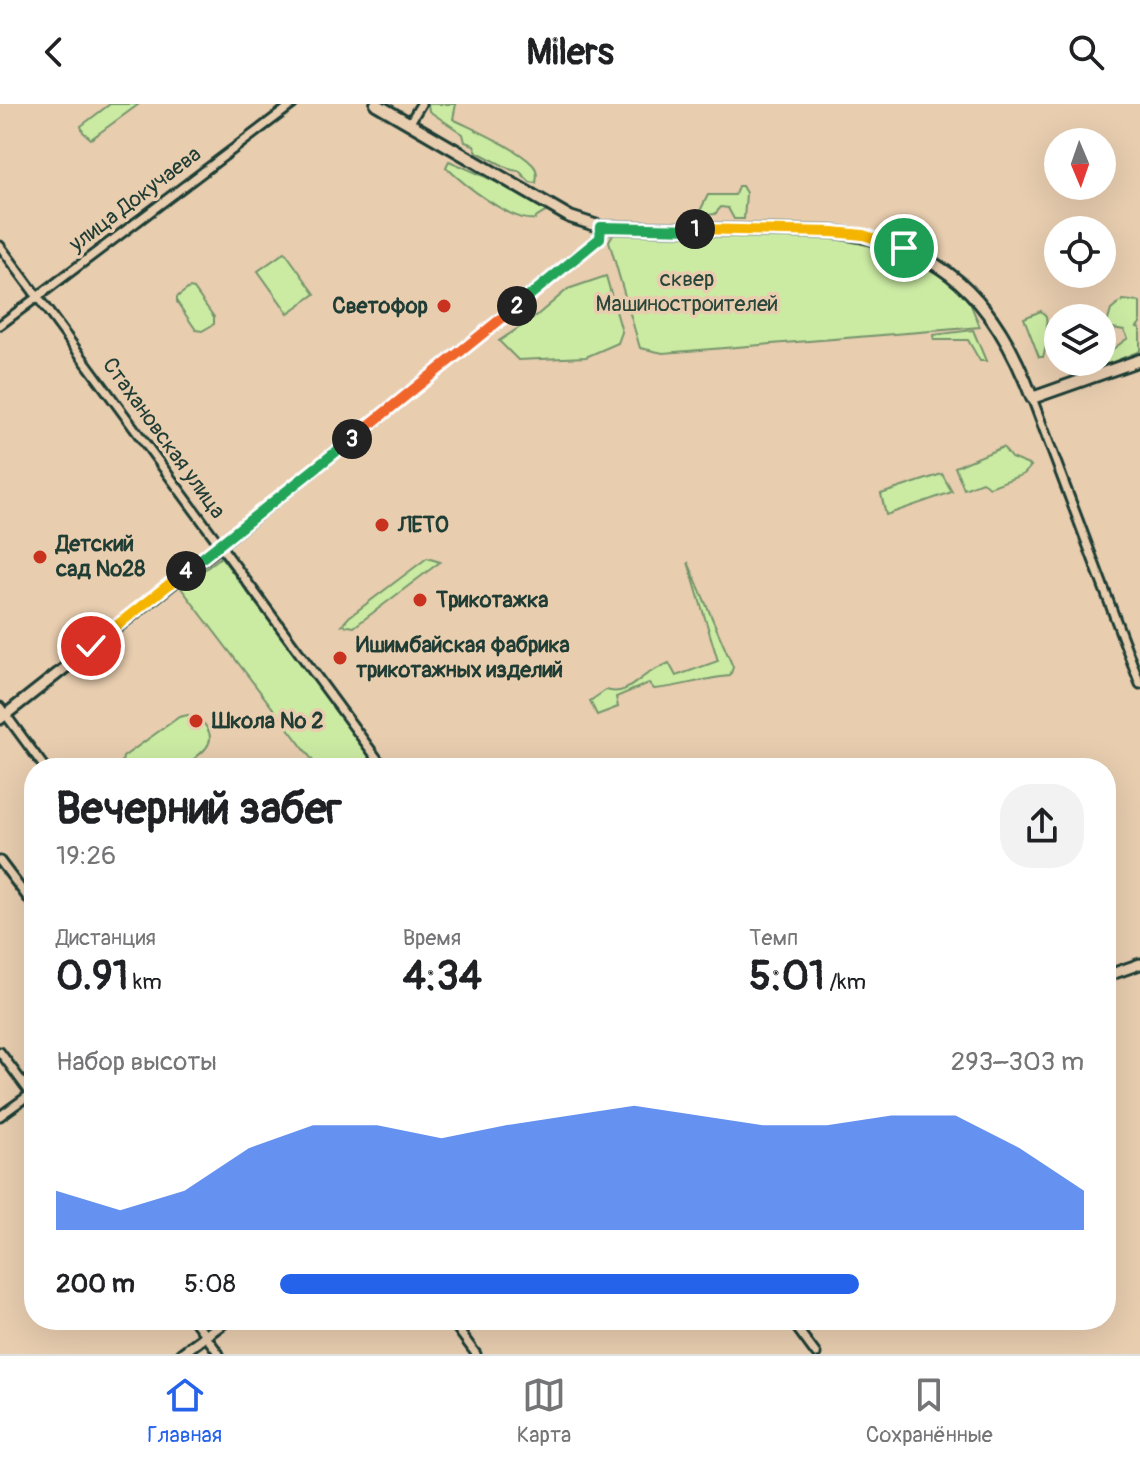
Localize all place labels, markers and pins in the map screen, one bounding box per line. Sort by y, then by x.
pin: 1 [675,209,715,249]
pin [870,214,938,282]
pin: 2 [497,286,537,326]
place label: Светофор [332,292,428,320]
marker: Светофор [435,297,453,315]
pin: 3 [332,419,372,459]
place label: ЛЕТО [397,511,449,539]
marker: ЛЕТО [373,516,391,534]
place label: Детский сад №28 [54,530,145,583]
marker: Детский сад №28 [31,548,49,566]
pin: 4 [166,551,206,591]
place label: Трикотажка [435,586,548,614]
marker: Трикотажка [411,591,429,609]
pin [57,612,125,680]
place label: Ишимбайская фабрика трикотажных изделий [356,631,570,684]
marker: Ишимбайская фабрика трикотажных изделий [331,649,349,667]
place label: Школа № 2 [211,707,324,735]
marker: Школа № 2 [187,712,205,730]

